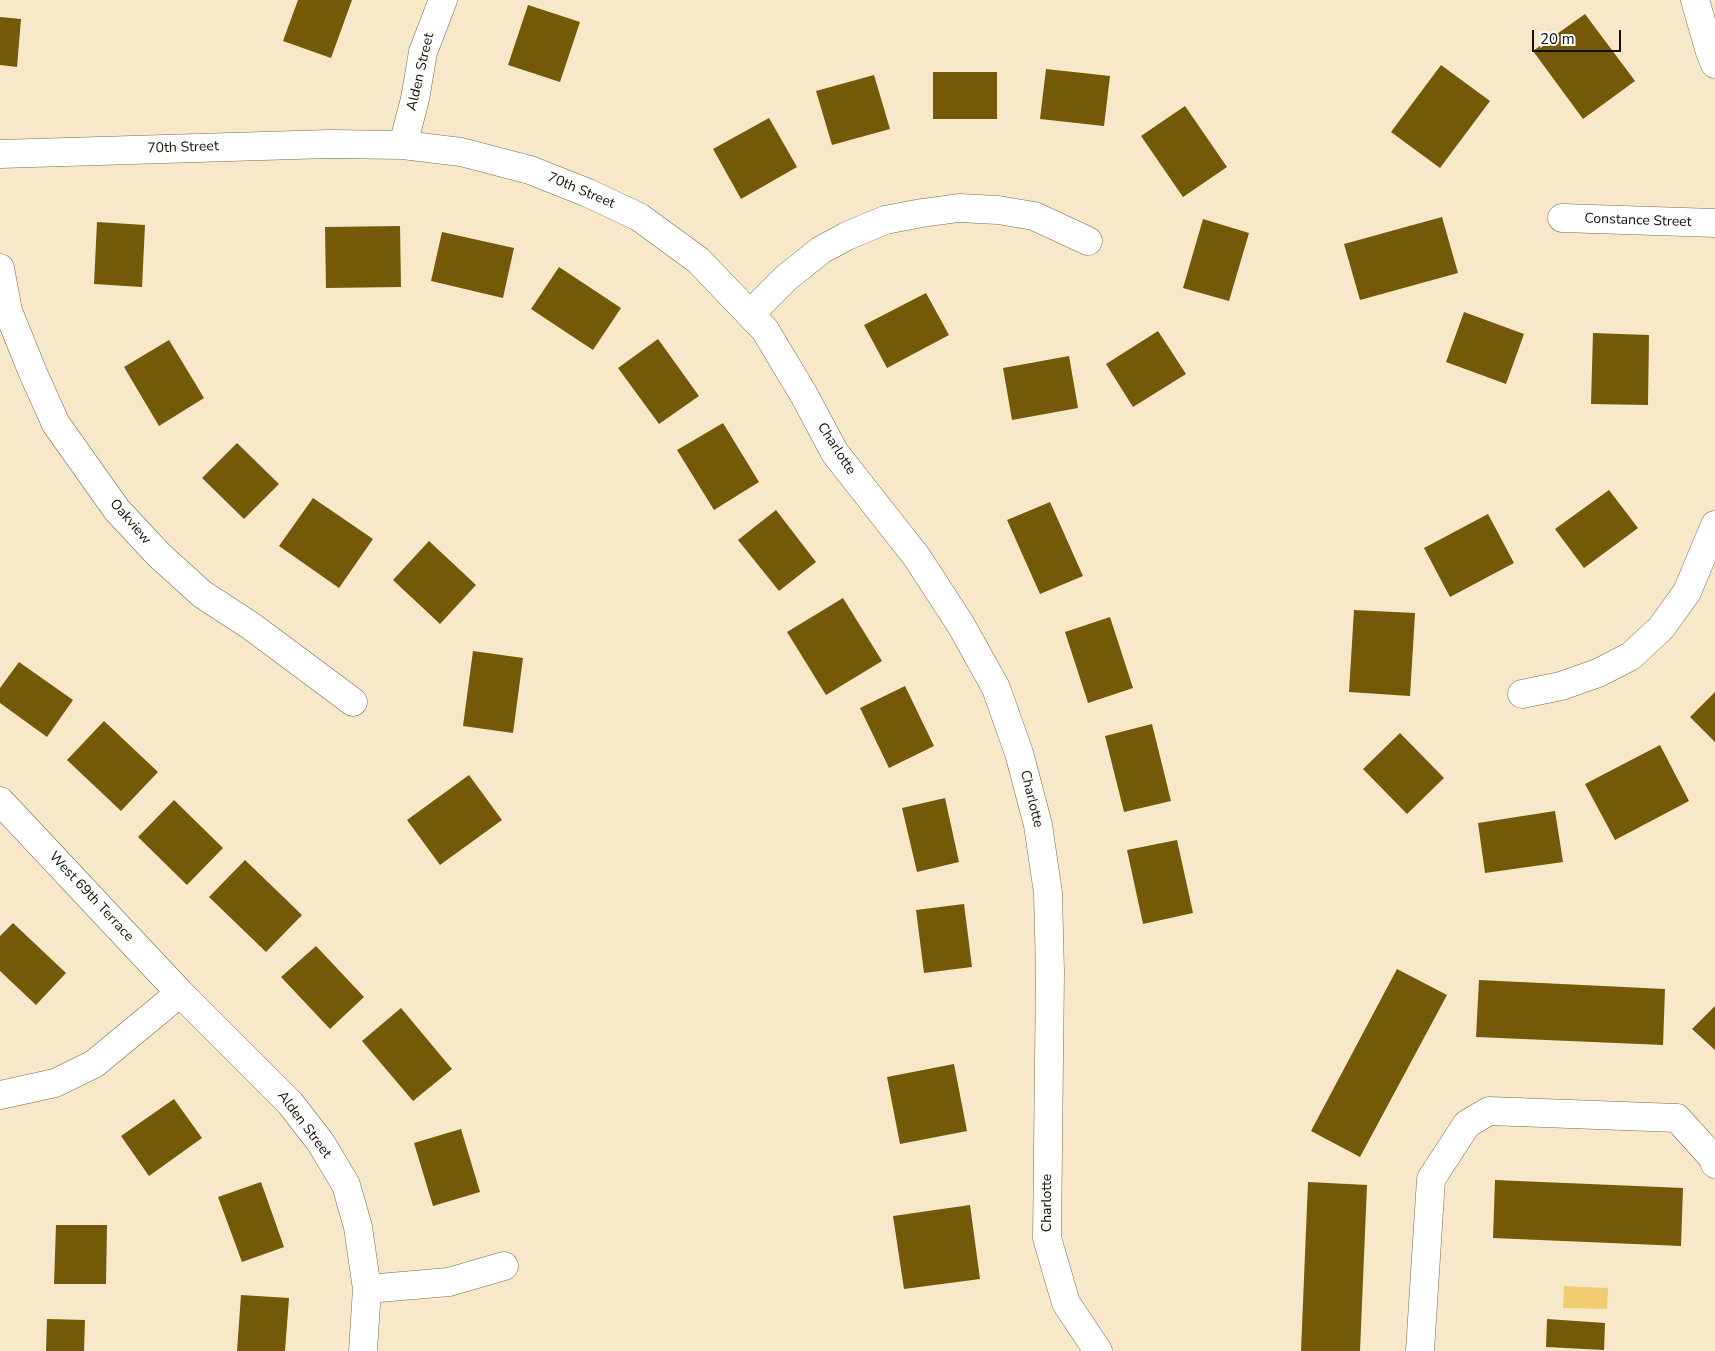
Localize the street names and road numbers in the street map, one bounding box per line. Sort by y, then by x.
street label: Alden Street [404,31,438,113]
street label: 70th Street [147,138,219,158]
street label: 70th Street [545,169,617,213]
street label: Constance Street [1584,211,1692,231]
street label: Charlotte [813,420,859,478]
street label: Oakview [106,496,154,548]
street label: Charlotte [1016,769,1046,829]
street label: West 69th Terrace [45,849,137,945]
street label: Alden Street [273,1088,335,1162]
street label: Charlotte [1040,1174,1056,1232]

